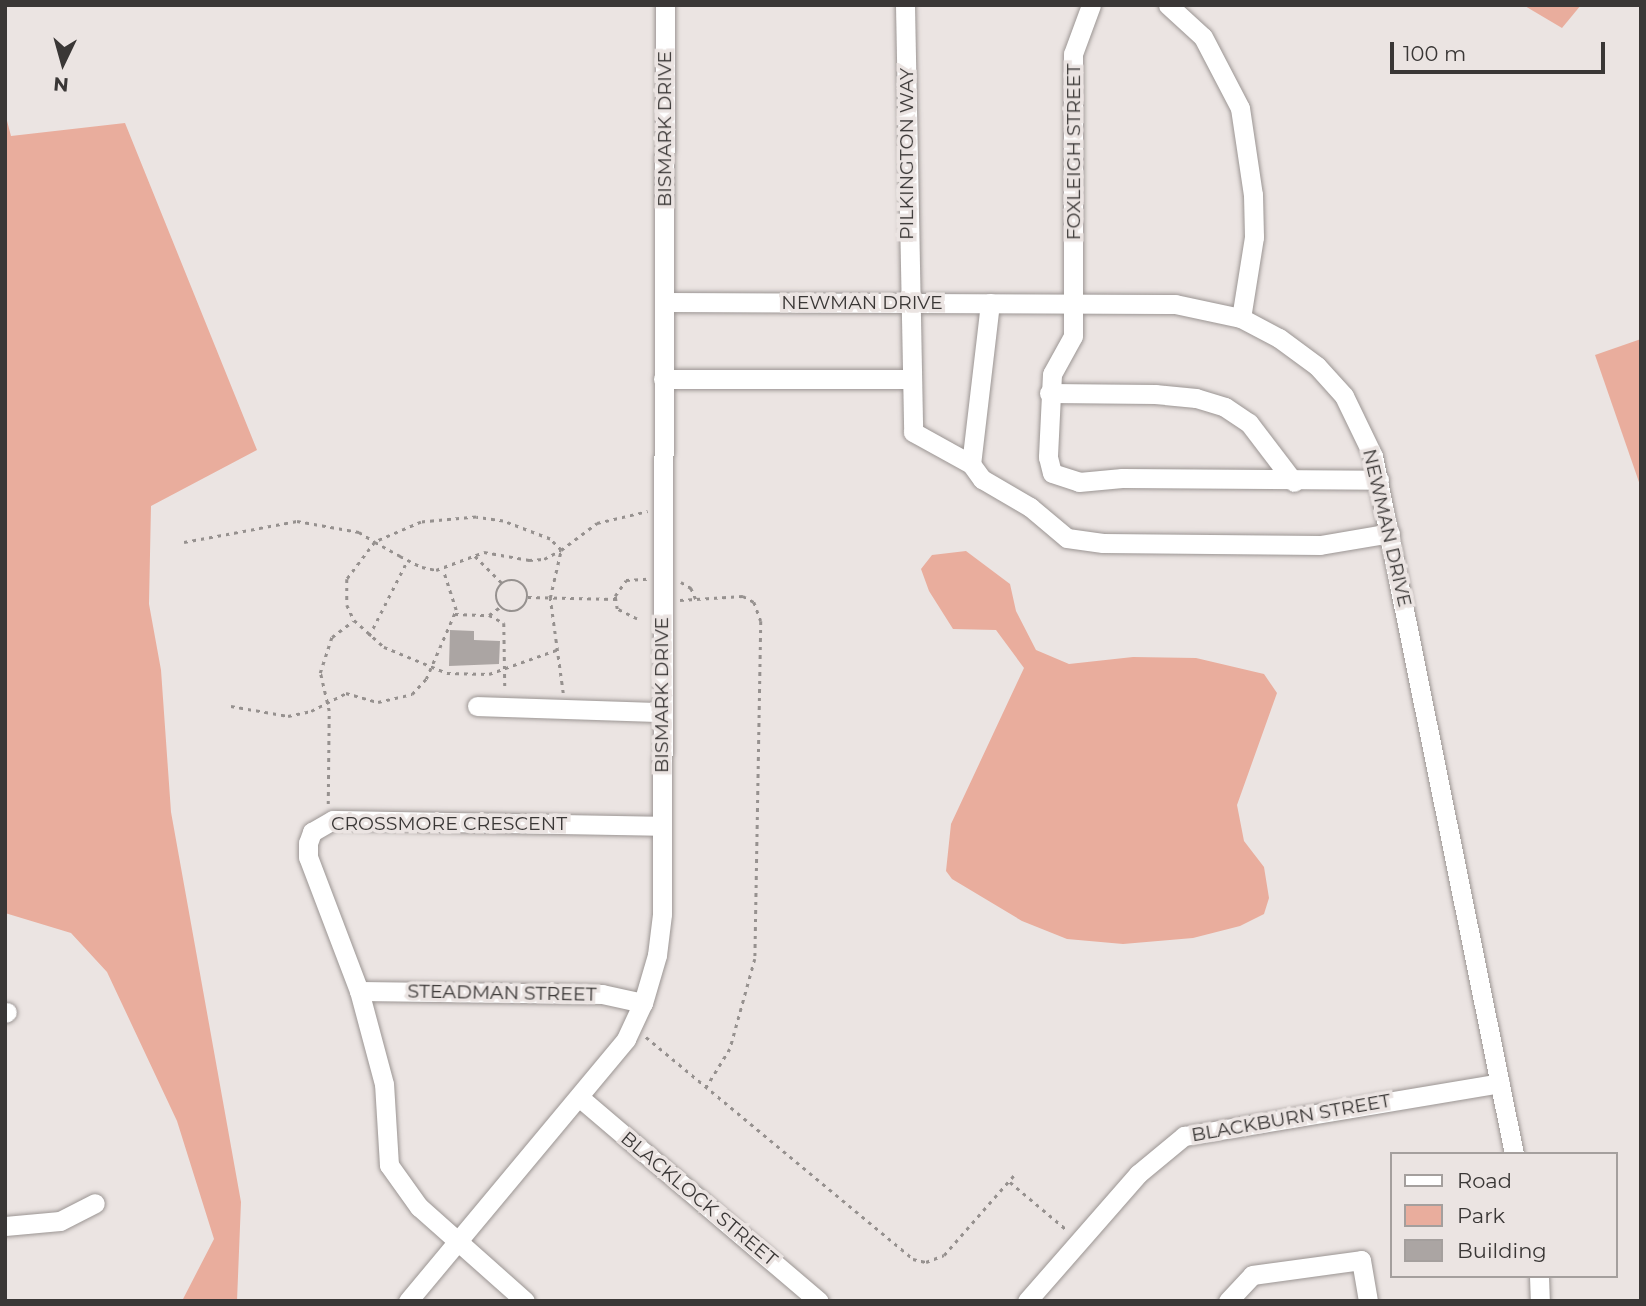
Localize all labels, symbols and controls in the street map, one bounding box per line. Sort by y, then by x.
north arrow [28,28,98,98]
scale bar [1394,28,1609,72]
text: 100 m [1403,41,1466,66]
street label: BISMARK DRIVE [654,51,676,207]
street label: FOXLEIGH STREET [1063,64,1085,240]
street label: PILKINGTON WAY [896,68,918,240]
text: N [52,72,70,97]
street label: NEWMAN DRIVE [781,292,943,314]
street label: NEWMAN DRIVE [1358,447,1416,609]
street label: BISMARK DRIVE [651,617,673,773]
street label: CROSSMORE CRESCENT [331,813,567,835]
street label: STEADMAN STREET [407,980,597,1006]
street label: BLACKBURN STREET [1190,1089,1392,1147]
street label: BLACKLOCK STREET [616,1127,782,1271]
legend [1390,1152,1618,1278]
text: Road [1457,1168,1512,1193]
text: Park [1457,1203,1505,1228]
text: Building [1457,1238,1547,1263]

